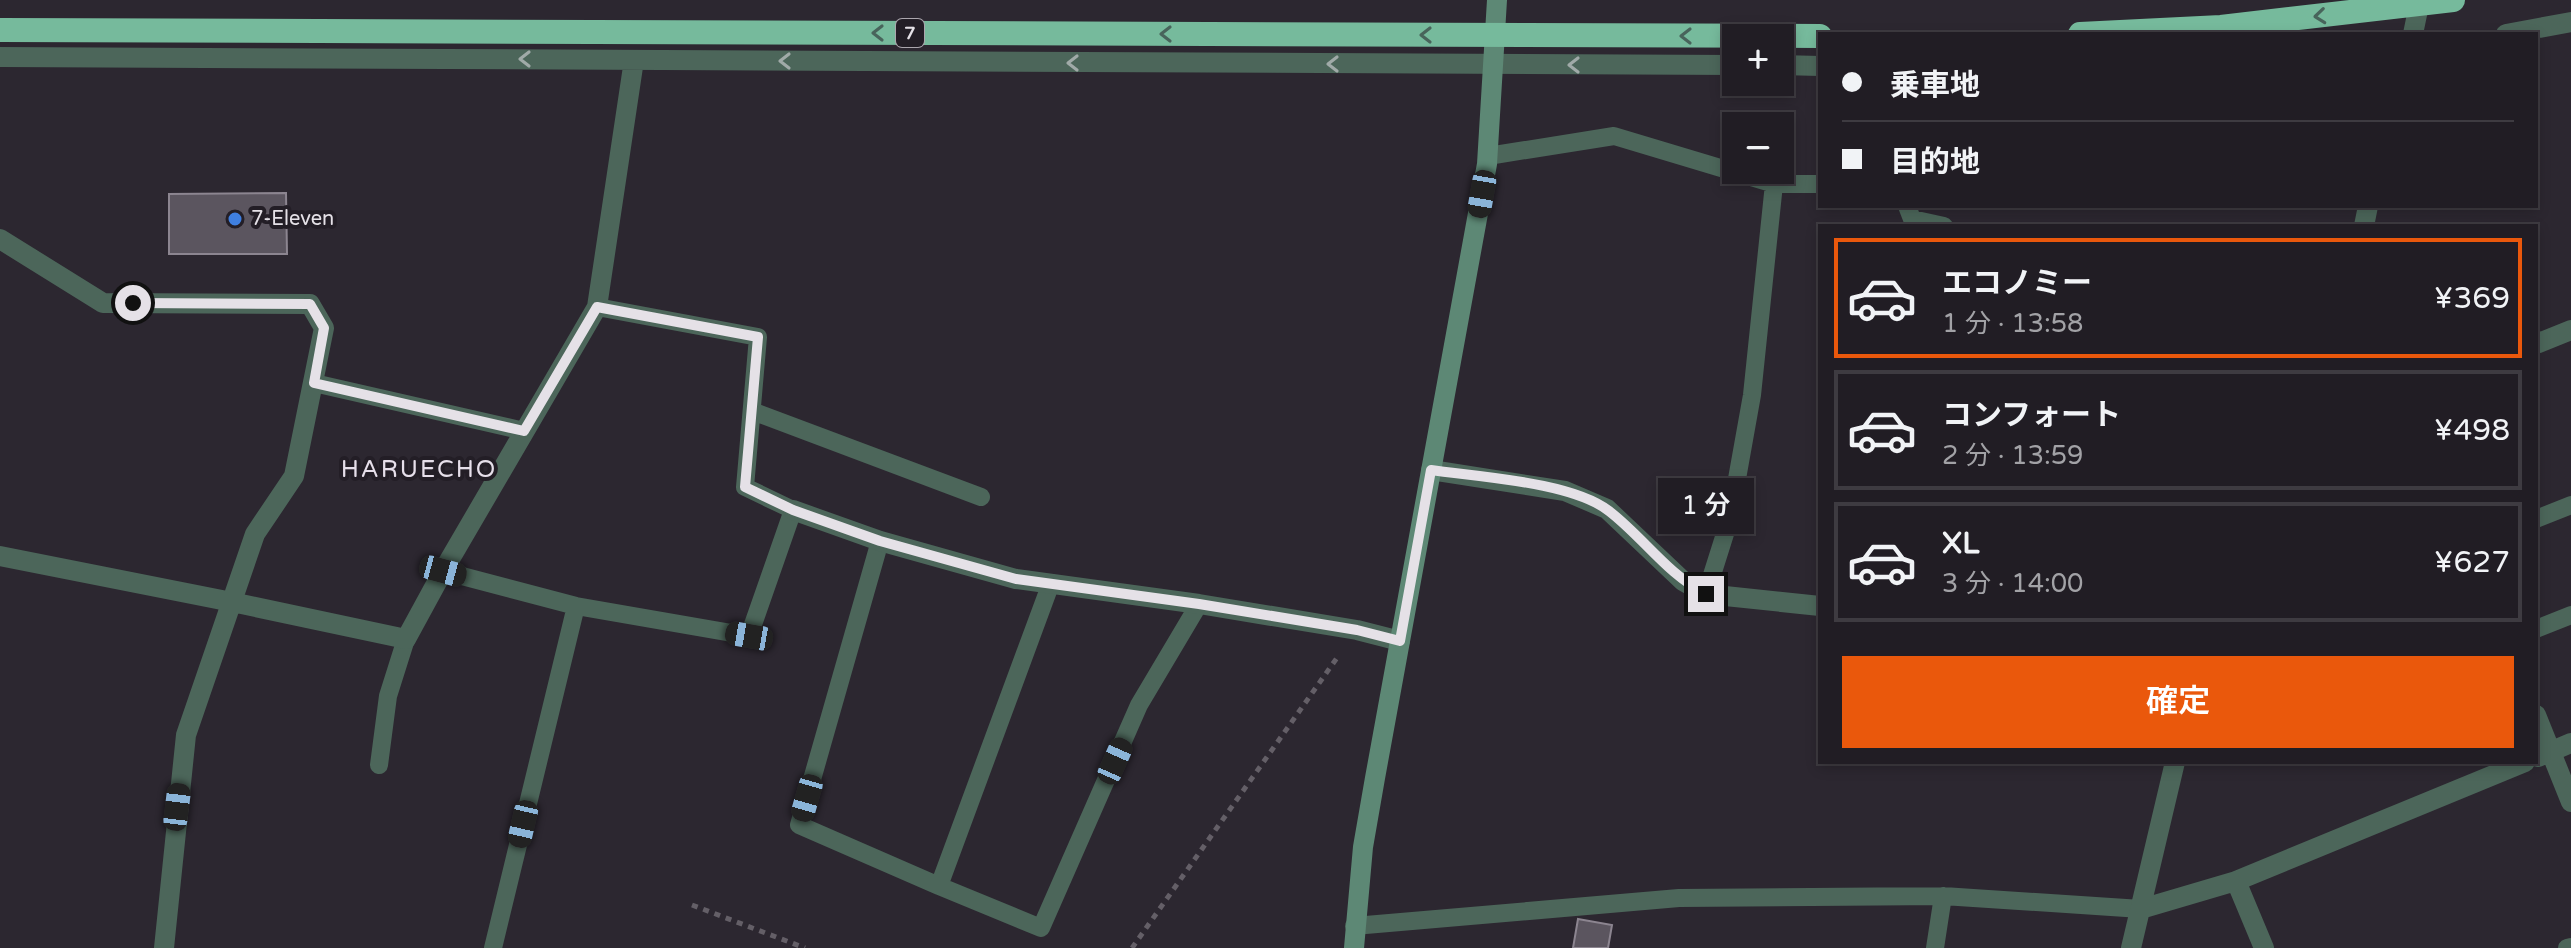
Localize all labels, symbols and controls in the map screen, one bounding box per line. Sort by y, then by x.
one-way arrow [2313,8,2326,25]
road number: 7 [896,19,924,47]
one-way arrow [871,24,884,42]
map controls [1722,24,1794,184]
button: + [1722,24,1794,96]
one-way arrow [1159,25,1172,43]
one-way arrow [1419,26,1432,44]
one-way arrow [1679,27,1692,45]
one-way arrow [518,51,531,68]
one-way arrow [778,52,791,70]
one-way arrow [1066,54,1079,72]
one-way arrow [1326,56,1339,73]
one-way arrow [1567,56,1580,74]
text: 乗車地 [1890,67,1980,104]
button: − [1722,112,1794,184]
text: 目的地 [1890,144,1980,181]
car [1466,168,1498,220]
place label: 7-Eleven [251,207,334,231]
marker: 7-Eleven [226,210,244,228]
icon: car [1846,262,1918,334]
text: エコノミー [1942,265,2092,302]
text: ¥369 [2434,280,2510,317]
route start [115,285,151,321]
text: 1 分 · 13:58 [1942,308,2083,339]
icon: car [1846,394,1918,466]
text: コンフォート [1942,397,2121,434]
text: ¥498 [2434,412,2510,449]
text: 2 分 · 13:59 [1942,440,2083,471]
district label: HARUECHO [341,455,497,484]
callout: 1 分 [1658,478,1754,534]
text: 1 分 [1681,490,1731,521]
text: XL [1942,525,1979,562]
icon: car [1846,526,1918,598]
text: ¥627 [2434,544,2510,581]
car [417,553,469,589]
text: 3 分 · 14:00 [1942,568,2083,599]
route end [1688,576,1724,612]
car [723,620,775,652]
button: 確定 [1842,656,2514,748]
car [1094,734,1136,788]
car [789,772,825,824]
car [162,782,192,832]
car [506,798,540,850]

